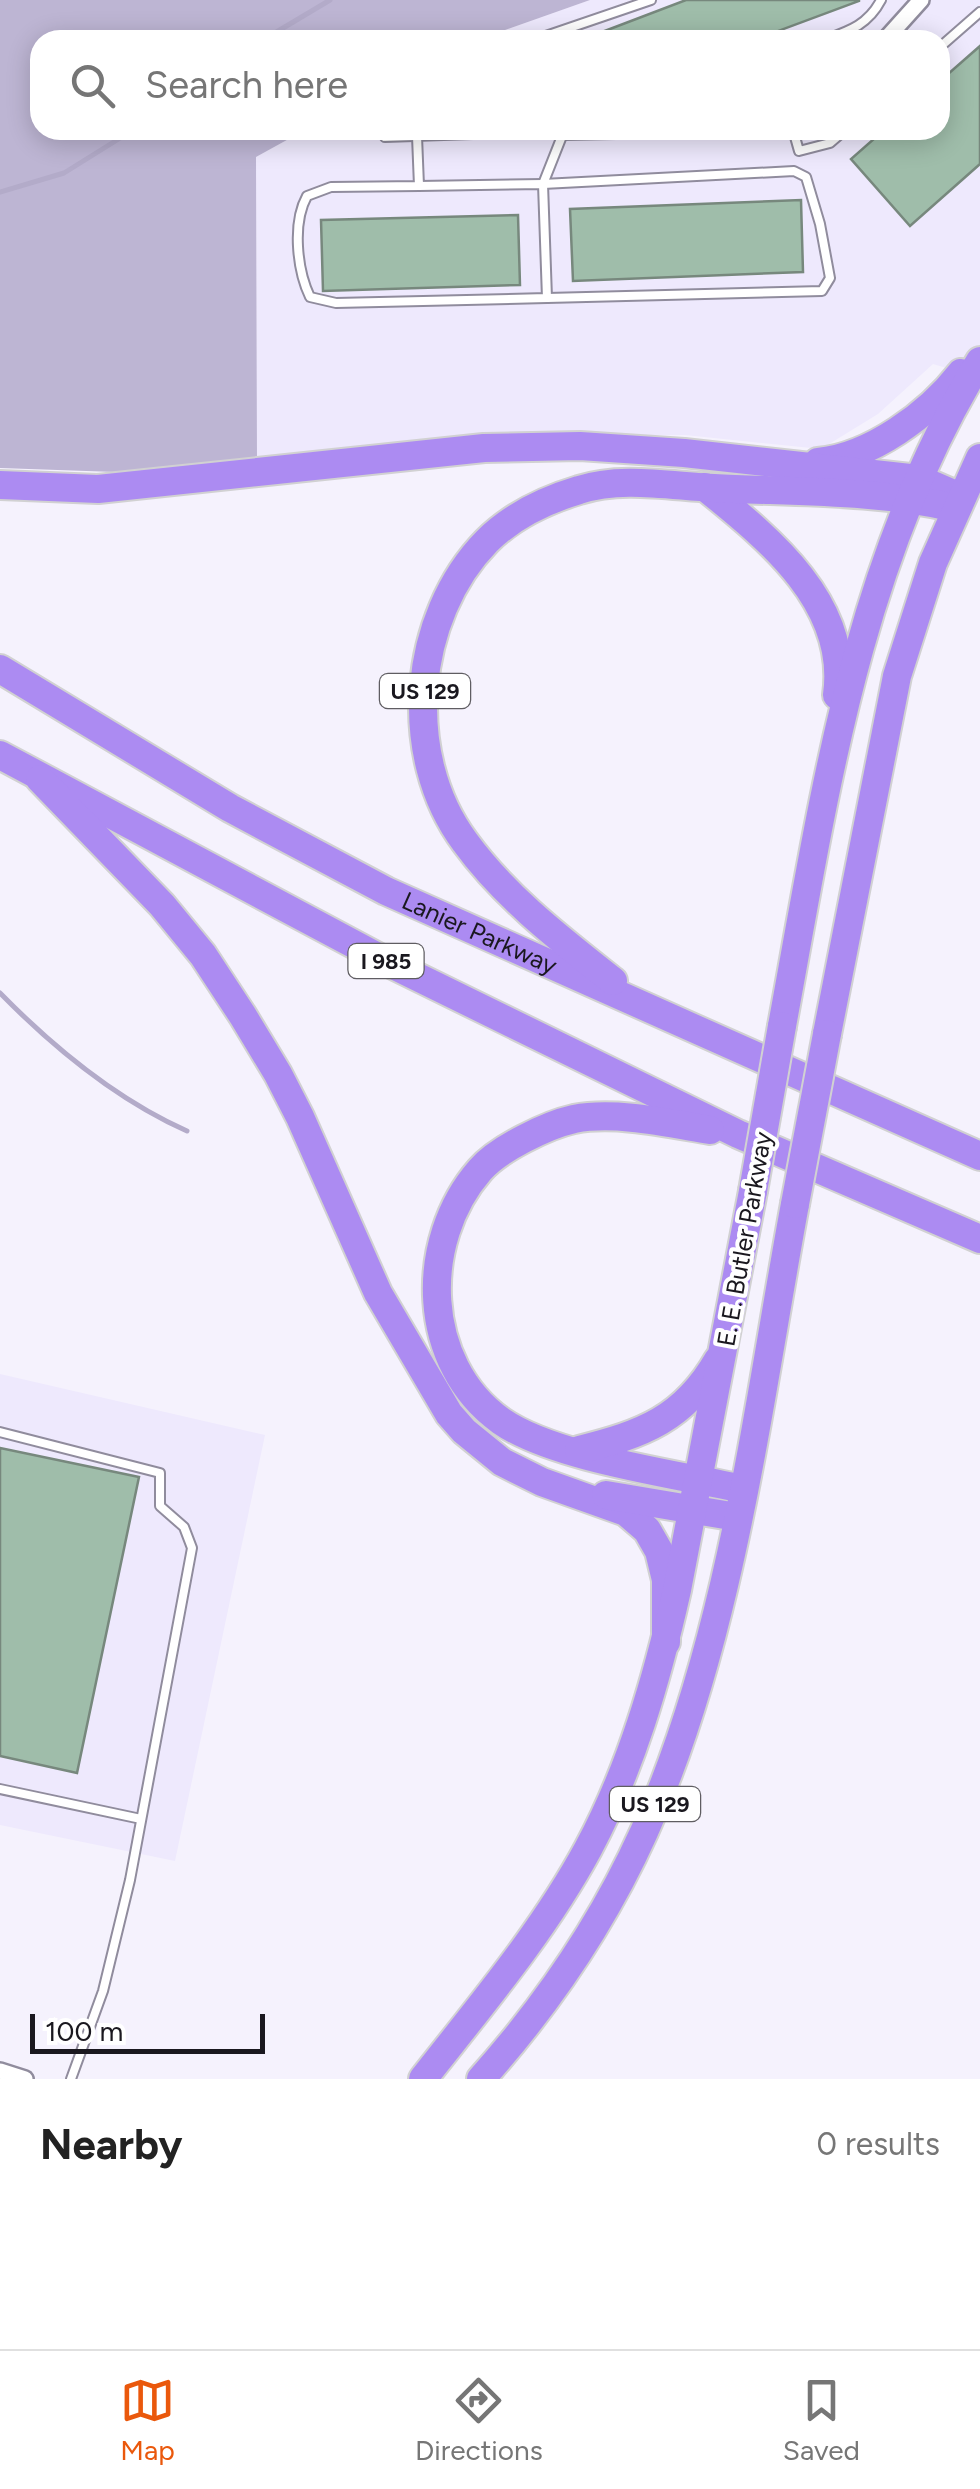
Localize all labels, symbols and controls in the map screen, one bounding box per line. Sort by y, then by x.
search box [30,30,950,140]
icon: search [65,58,120,113]
text: Search here [145,62,348,108]
road number: US 129 [380,674,470,708]
street label: Lanier Parkway [398,885,562,980]
road number: I 985 [348,944,424,978]
street label: E. E. Butler Parkway [710,1129,778,1349]
road number: US 129 [610,1787,700,1821]
scale bar [30,2009,265,2054]
text: 100 m [45,2014,123,2048]
text: Nearby [40,2119,182,2170]
text: 0 results [816,2125,940,2163]
tab: Map [120,2373,175,2467]
tab: Directions [415,2373,543,2467]
tab: Saved [783,2373,860,2467]

